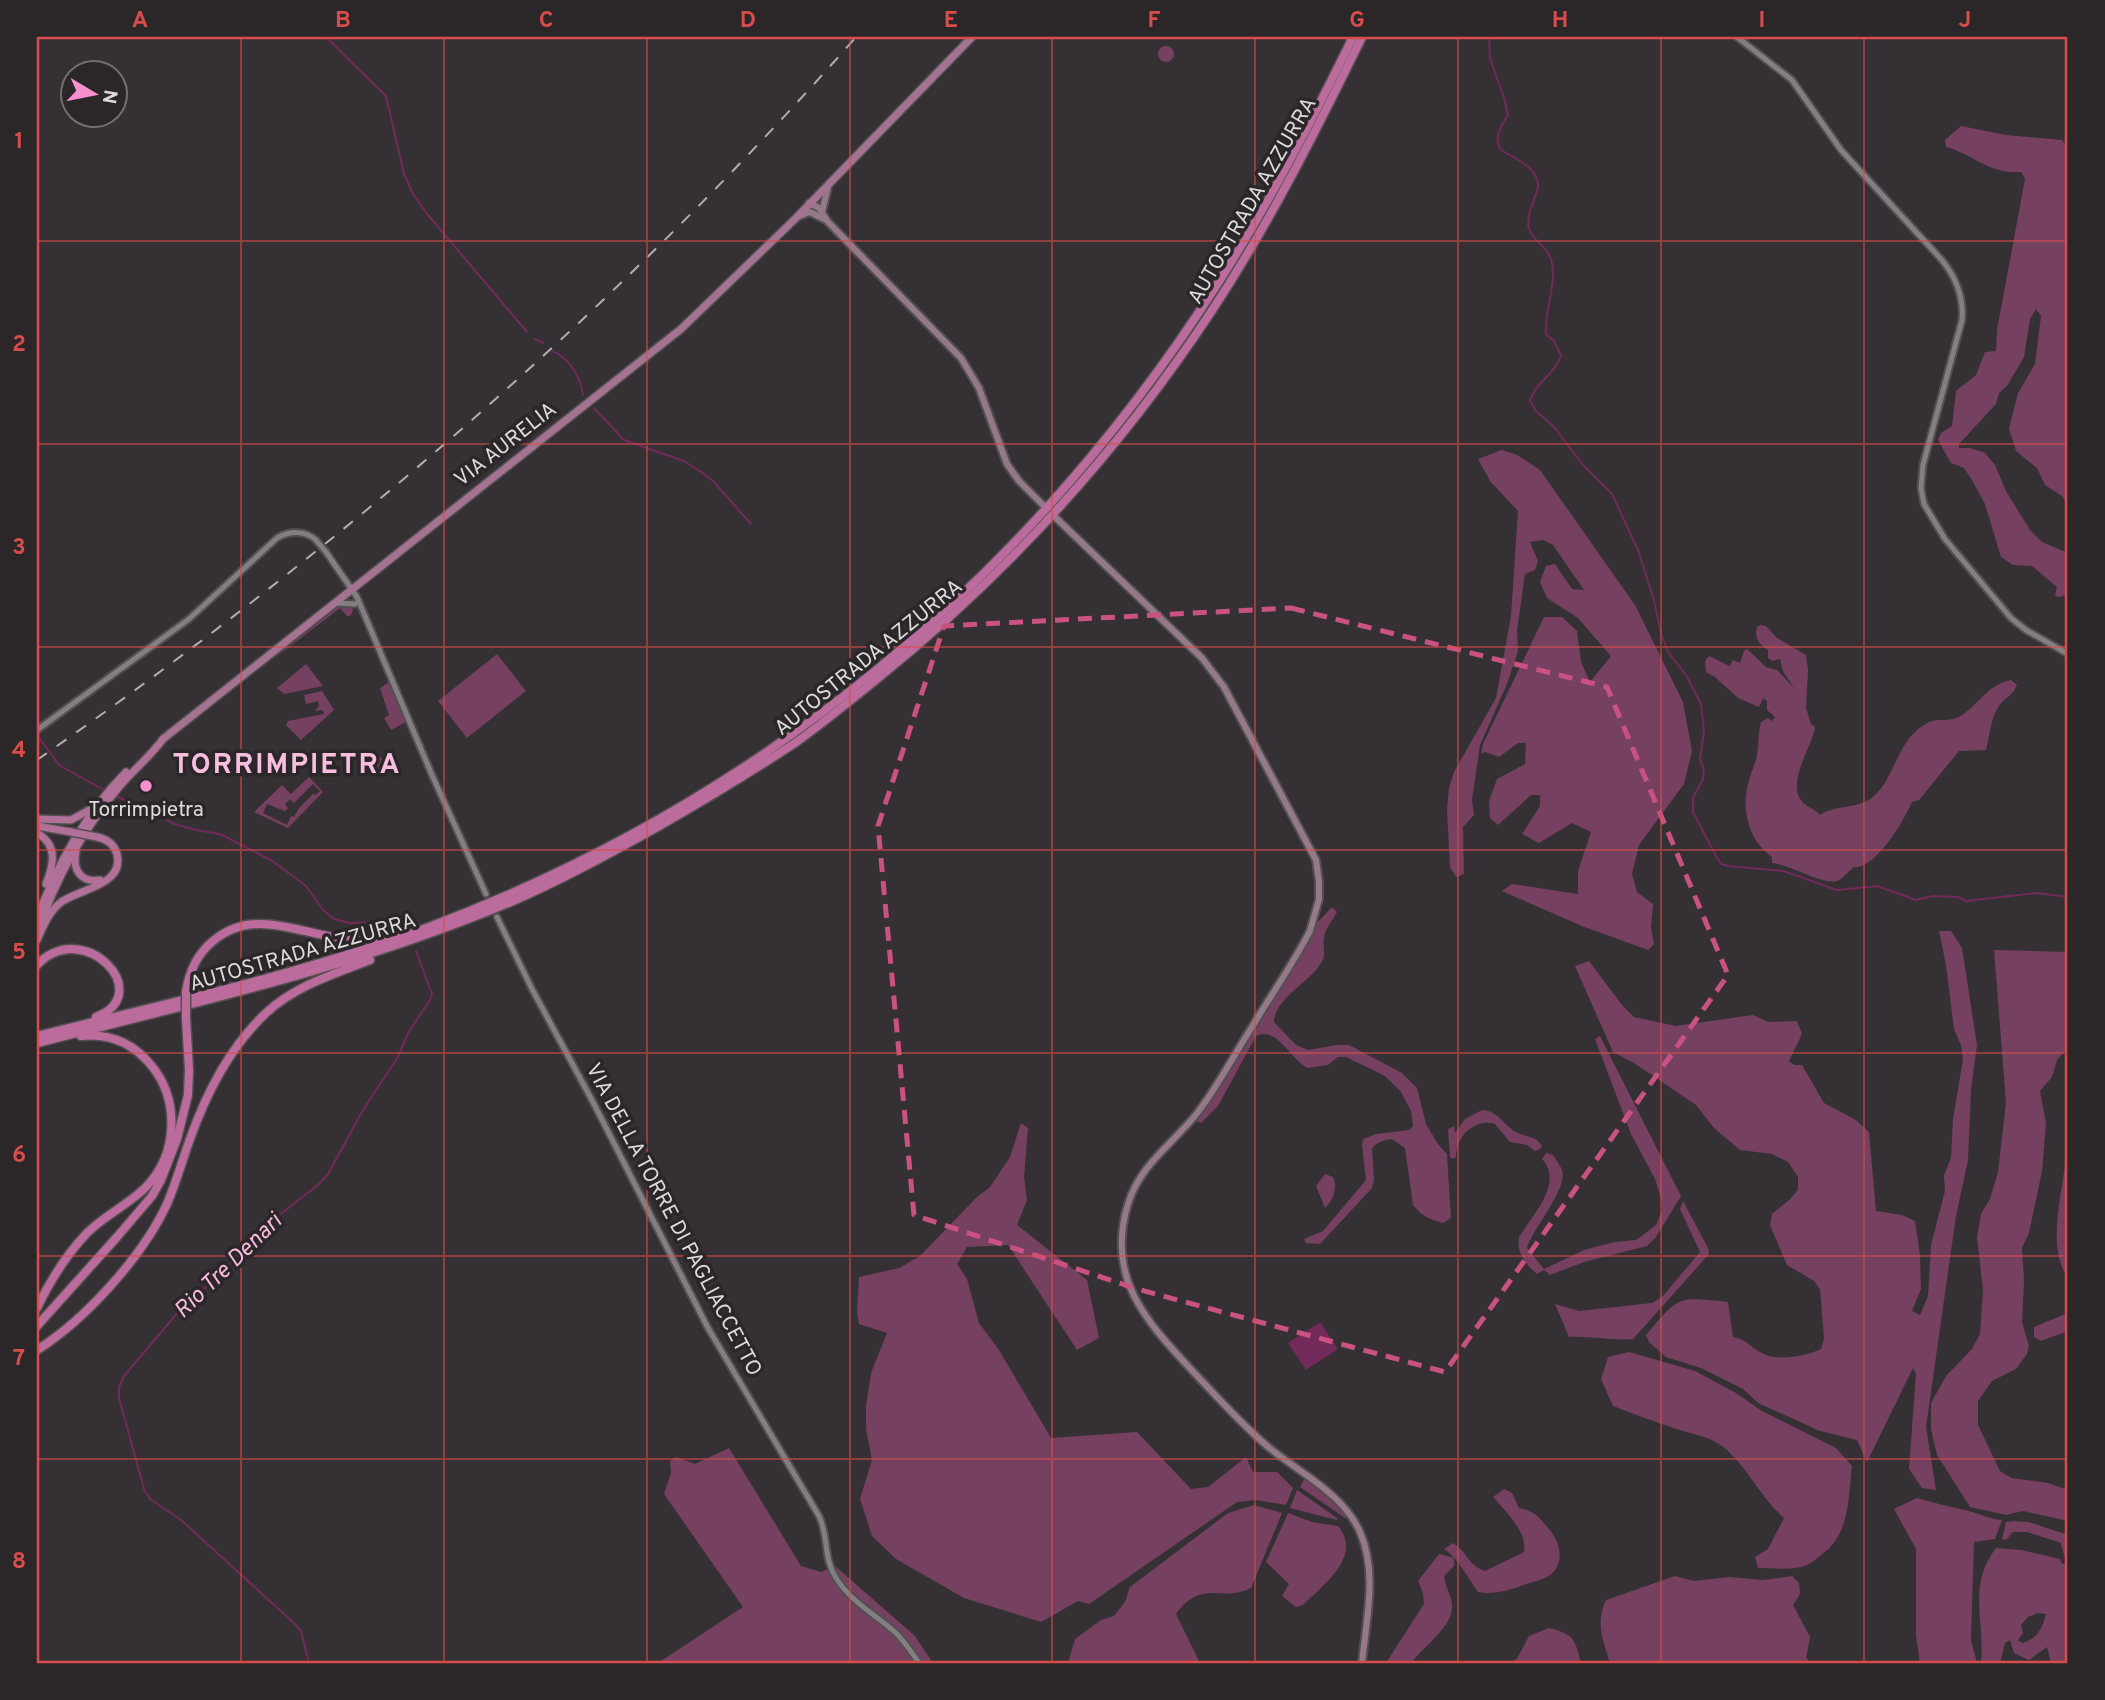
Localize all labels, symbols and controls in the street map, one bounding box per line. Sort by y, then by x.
text: A [132,7,148,36]
text: B [335,7,351,36]
text: C [539,7,553,36]
text: D [740,7,756,36]
text: E [944,7,958,36]
text: F [1147,7,1161,36]
text: G [1349,7,1365,36]
text: H [1552,7,1568,36]
text: I [1759,7,1765,36]
text: J [1959,7,1971,36]
north arrow [60,60,130,130]
text: N [96,88,122,105]
street label: AUTOSTRADA AZZURRA [1183,93,1323,309]
text: 1 [14,128,24,157]
text: 2 [12,331,26,360]
street label: VIA AURELIA [449,397,563,493]
text: 3 [12,534,26,563]
street label: AUTOSTRADA AZZURRA [769,574,969,742]
text: 4 [12,737,26,766]
district label: TORRIMPIETRA [172,748,402,784]
marker: Torrimpietra [138,778,154,794]
place label: Torrimpietra [88,797,204,824]
street label: AUTOSTRADA AZZURRA [186,908,420,998]
text: 5 [12,939,26,968]
street label: VIA DELLA TORRE DI PAGLIACCETTO [579,1059,767,1381]
text: 6 [12,1142,26,1171]
water label: Rio Tre Denari [169,1207,290,1326]
text: 7 [13,1345,25,1374]
text: 8 [12,1548,26,1577]

